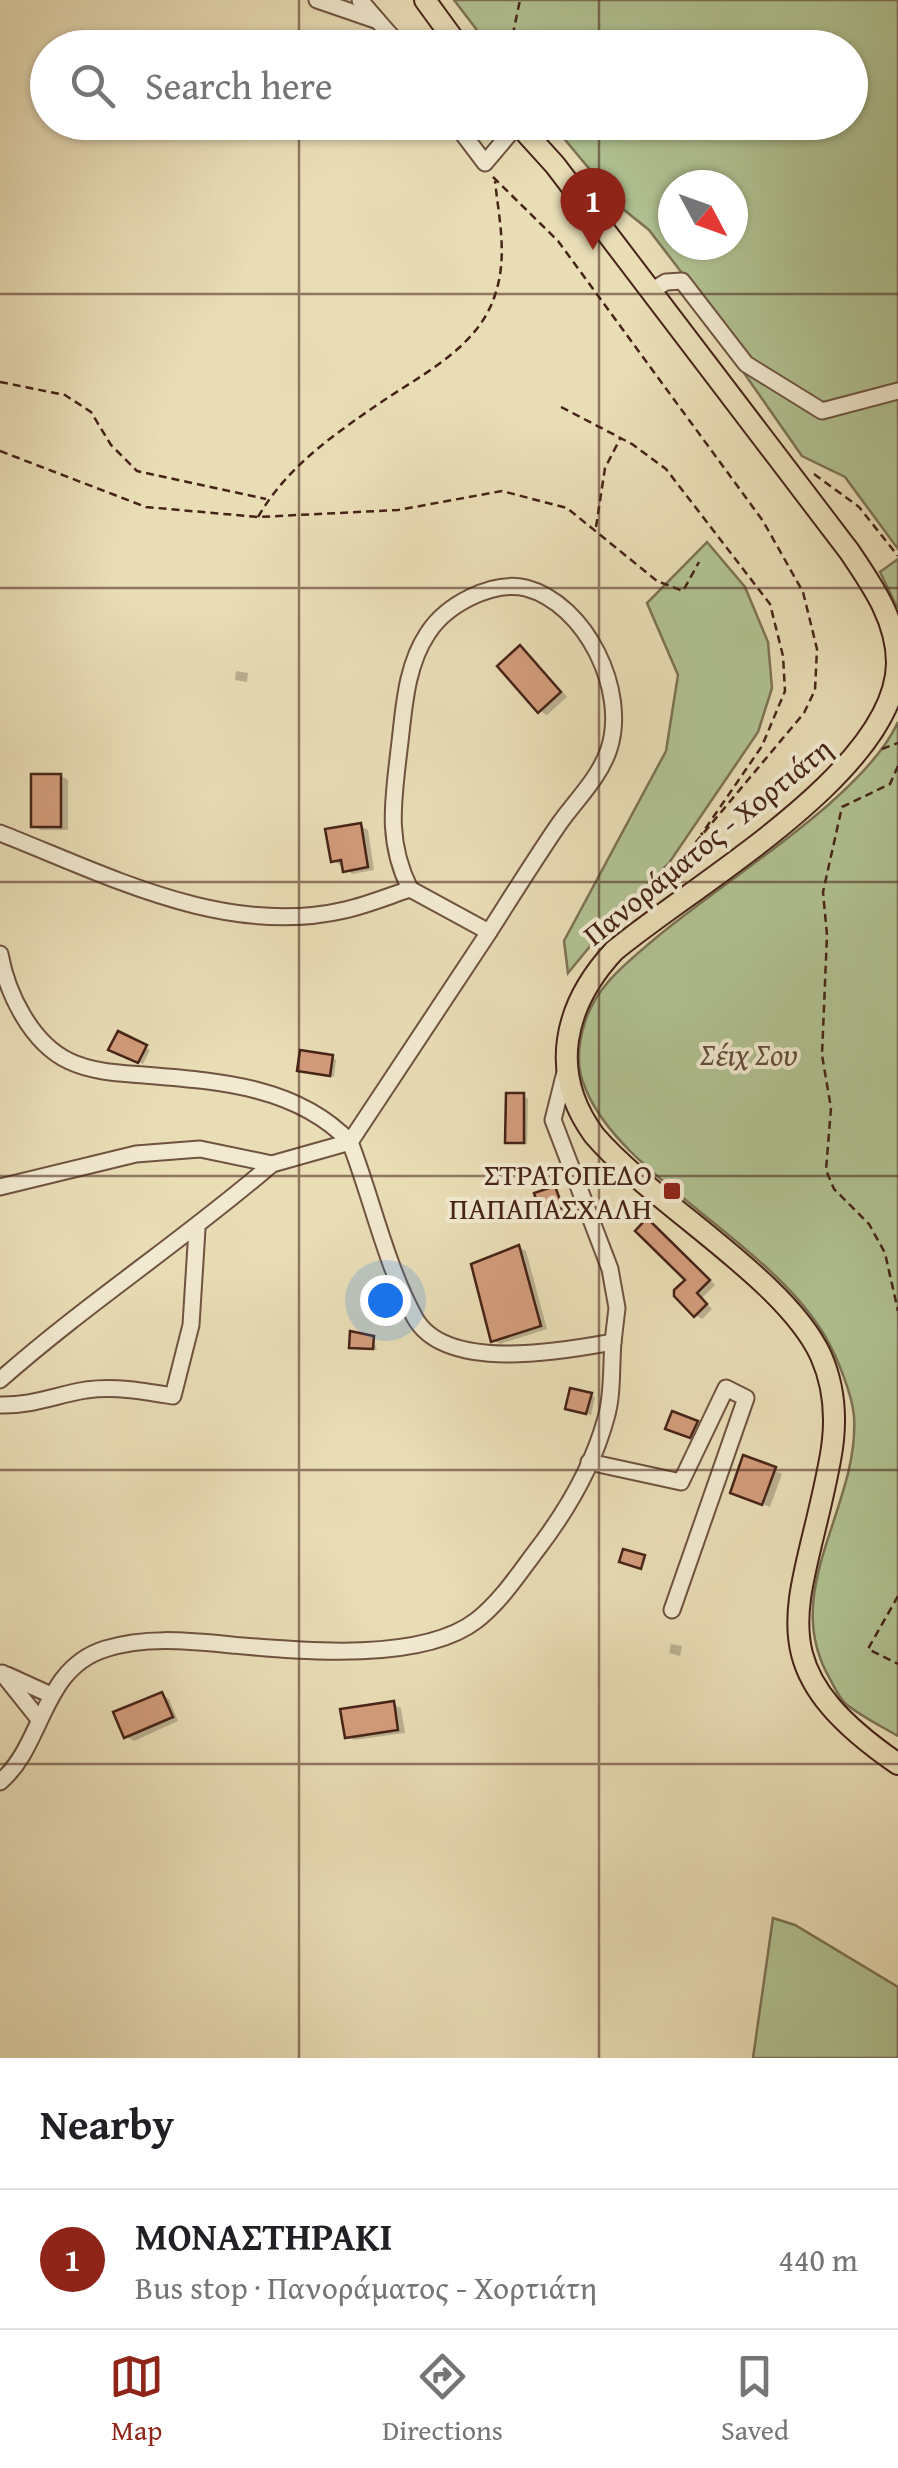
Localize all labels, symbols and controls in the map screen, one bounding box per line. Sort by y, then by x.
search box [30,30,868,140]
text: Search here [145,57,333,113]
icon: search [65,58,120,113]
pin: 1 [560,168,626,250]
north arrow [658,170,748,260]
street label: Πανοράματος - Χορτιάτη [573,727,841,955]
park label: Σέιχ Σου [700,1032,798,1076]
place label: ΣΤΡΑΤΟΠΕΔΟ ΠΑΠΑΠΑΣΧΑΛΗ [449,1152,652,1230]
marker: ΣΤΡΑΤΟΠΕΔΟ ΠΑΠΑΠΑΣΧΑΛΗ [661,1180,683,1202]
your location [360,1275,411,1326]
text: Nearby [40,2093,174,2154]
text: ΜΟΝΑΣΤΗΡΑΚΙ [135,2208,392,2264]
text: 1 [64,2236,81,2283]
text: 440 m [779,2236,858,2283]
text: Bus stop · Πανοράματος - Χορτιάτη [135,2264,597,2311]
tab: Map [109,2349,164,2450]
tab: Directions [382,2349,503,2450]
tab: Saved [721,2349,789,2450]

